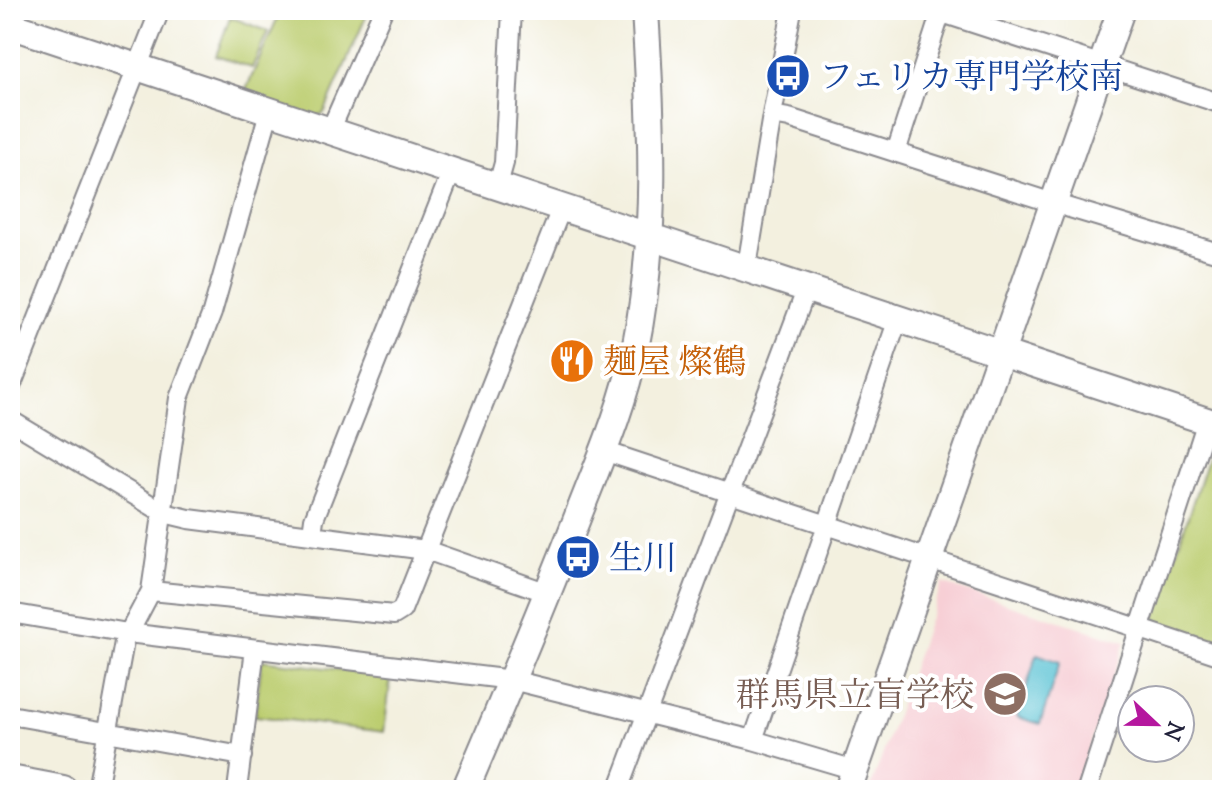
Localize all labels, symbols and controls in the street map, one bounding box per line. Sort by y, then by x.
bus stop icon: フェリカ専門学校南 [764,52,812,100]
place label: フェリカ専門学校南 [819,55,1123,104]
restaurant icon: 麺屋 燦鶴 [548,337,596,385]
place label: 麺屋 燦鶴 [603,340,746,389]
bus stop icon: 生川 [554,533,602,581]
place label: 生川 [609,536,677,585]
school or university icon: 群馬県立盲学校 [981,670,1029,718]
place label: 群馬県立盲学校 [736,673,974,722]
north arrow [1116,684,1196,764]
text: N [1153,716,1190,745]

